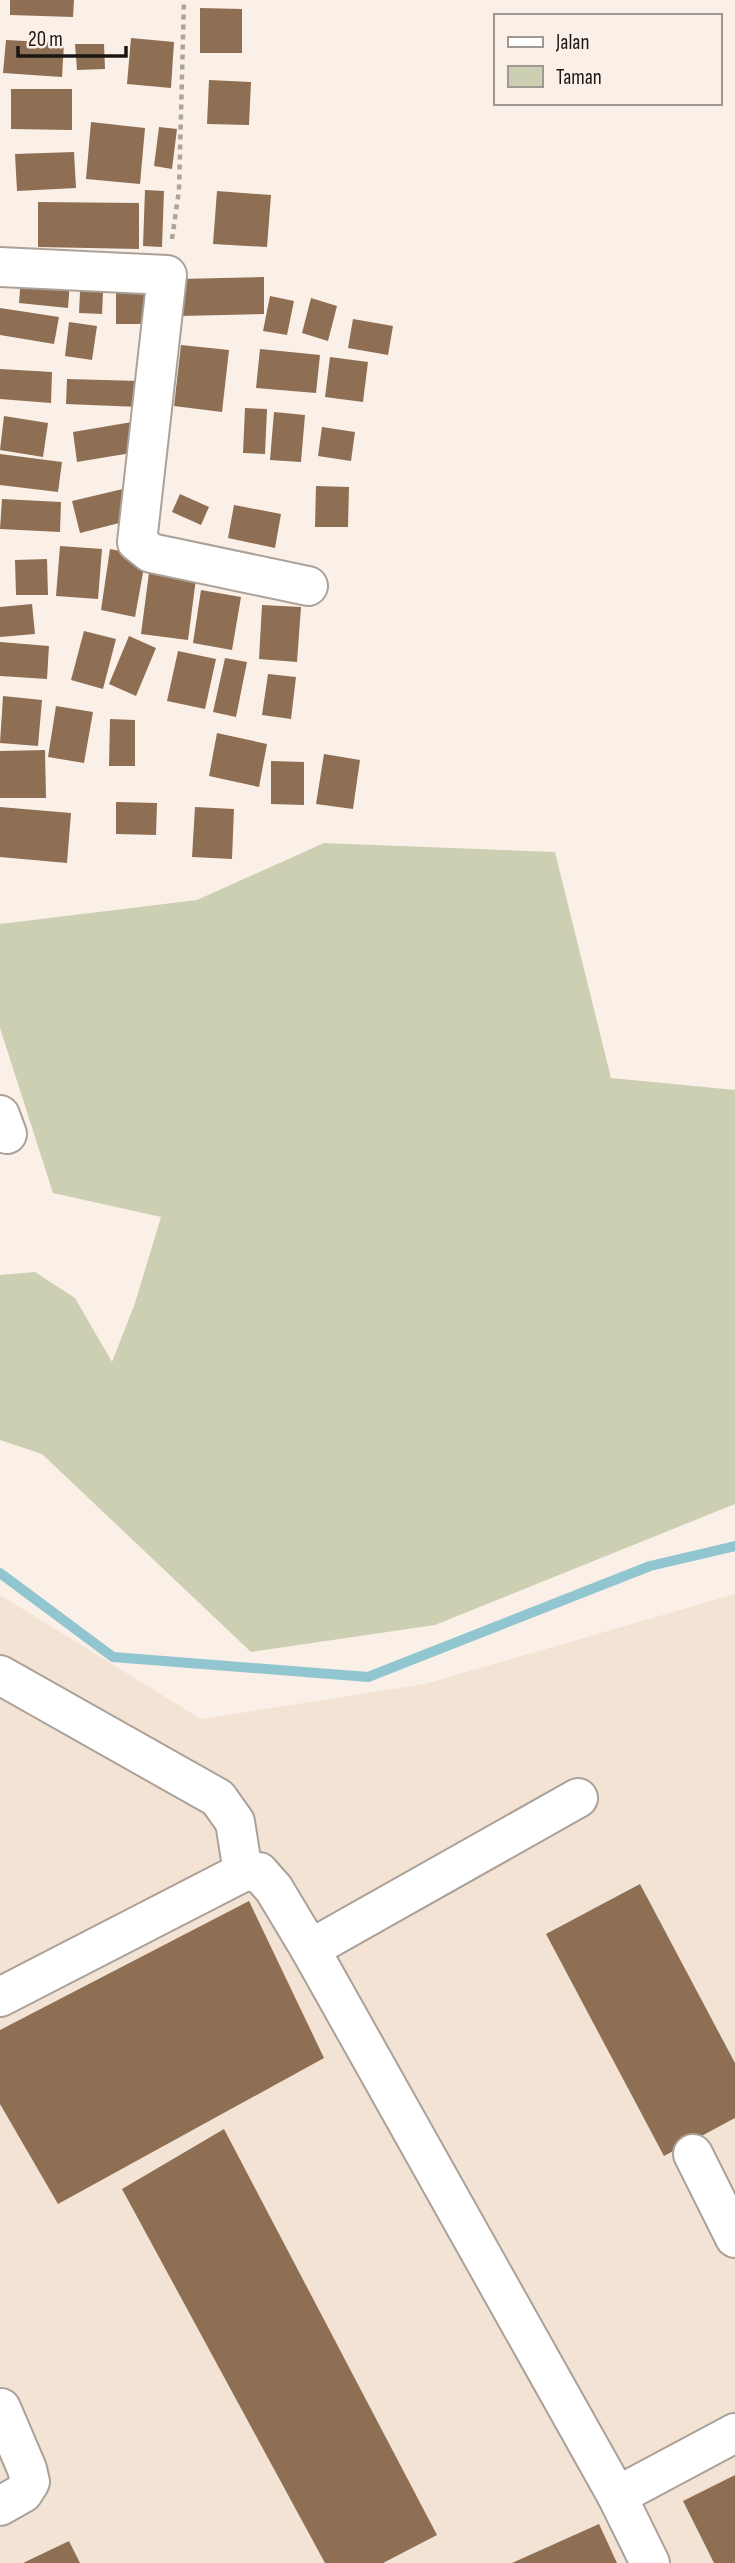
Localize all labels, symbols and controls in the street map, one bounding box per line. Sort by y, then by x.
scale bar [18,14,126,58]
legend [494,14,721,105]
text: 20 m [28,27,63,52]
text: Jalan [555,30,589,55]
text: Taman [556,65,602,90]

